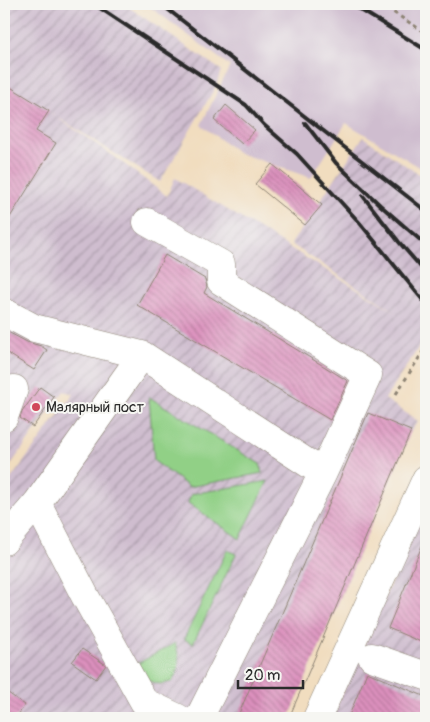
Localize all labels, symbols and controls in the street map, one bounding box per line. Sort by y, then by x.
place label: Малярный пост [46,398,144,417]
marker: Малярный пост [30,401,42,413]
scale bar [238,657,302,689]
text: 20 m [245,666,280,685]

